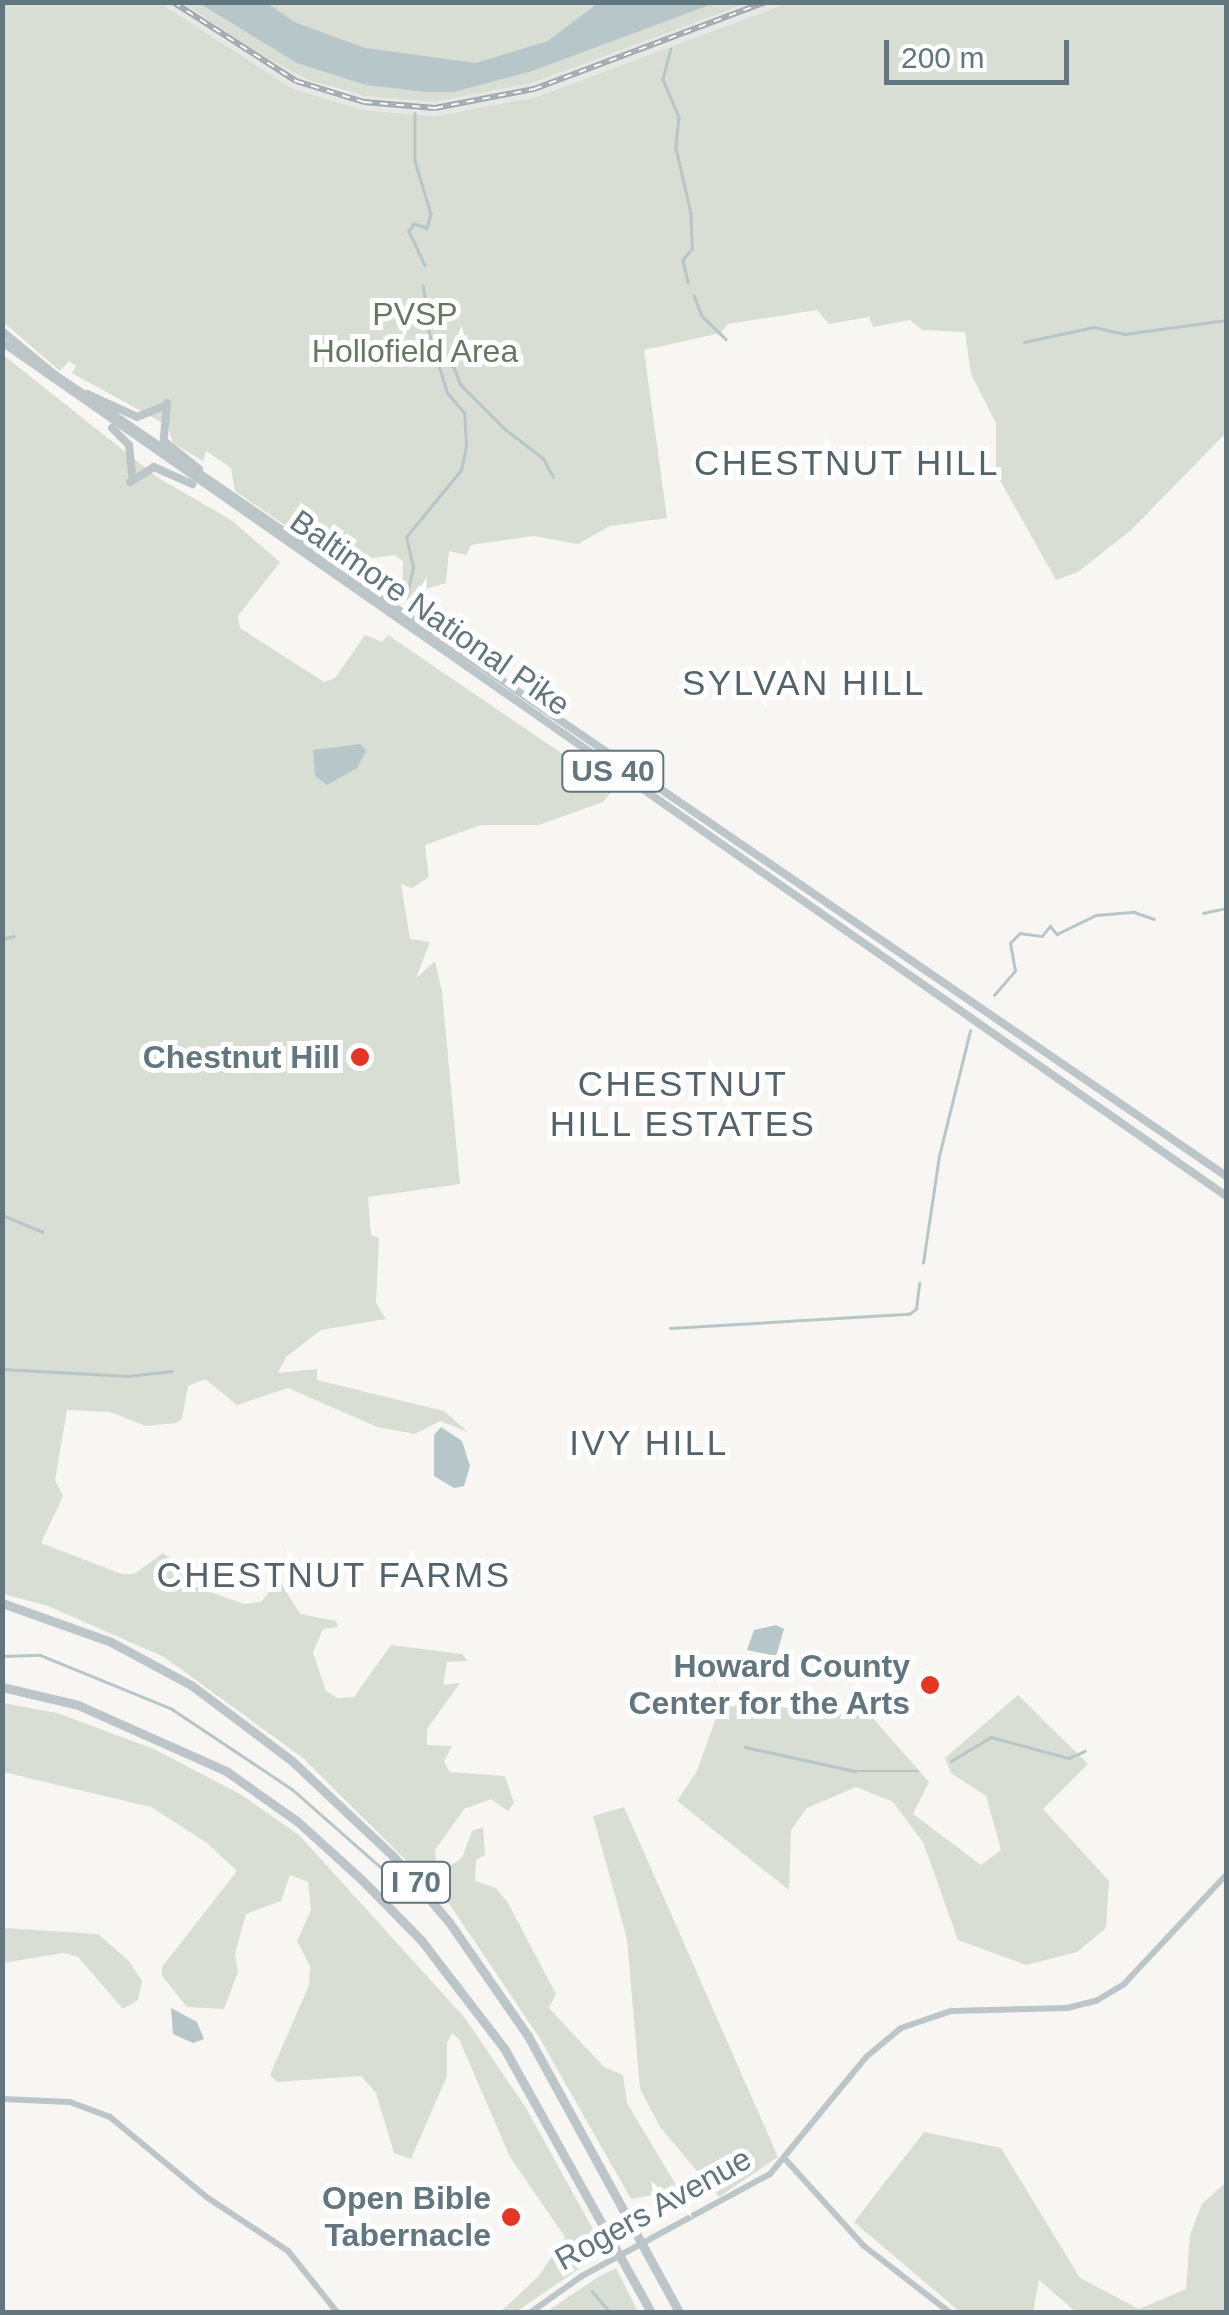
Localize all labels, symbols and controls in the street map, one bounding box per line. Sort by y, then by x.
scale bar [889,20,1074,82]
text: 200 m [901,41,984,74]
park label: PVSP Hollofield Area [311,296,519,371]
district label: CHESTNUT HILL [694,442,1000,484]
street label: Baltimore National Pike [283,502,577,724]
district label: SYLVAN HILL [682,662,926,704]
road number: US 40 [560,746,666,796]
place label: Chestnut Hill [143,1038,340,1076]
marker: Chestnut Hill [349,1046,371,1068]
district label: CHESTNUT HILL ESTATES [549,1063,817,1145]
district label: IVY HILL [569,1422,729,1464]
district label: CHESTNUT FARMS [156,1554,512,1596]
place label: Howard County Center for the Arts [627,1648,910,1723]
marker: Howard County Center for the Arts [919,1674,941,1696]
road number: I 70 [378,1857,454,1907]
street label: Rogers Avenue [547,2139,759,2279]
place label: Open Bible Tabernacle [322,2180,491,2255]
marker: Open Bible Tabernacle [500,2206,522,2228]

